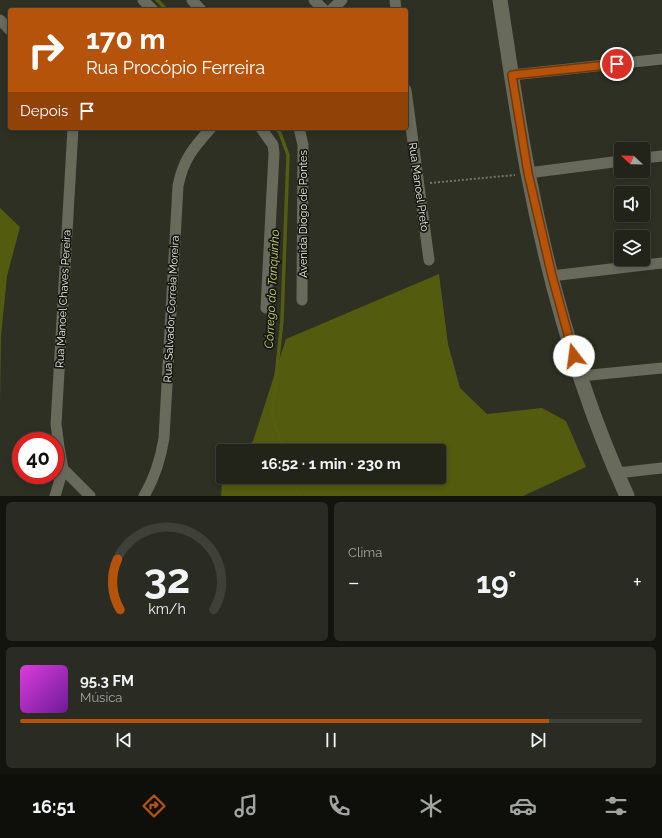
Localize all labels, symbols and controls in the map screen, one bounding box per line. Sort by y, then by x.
text: 170 m [86,23,166,56]
icon: right [20,24,72,76]
pin [600,47,634,81]
icon: arrive [606,53,628,75]
text: Rua Procópio Ferreira [86,57,265,78]
icon: arrive [76,100,98,122]
text: Depois [20,102,68,120]
street label: Rua Manoel Preto [406,142,431,233]
north arrow [614,142,650,178]
map controls [614,142,650,266]
street label: Avenida Diogo de Pontes [297,150,310,278]
button: sound [614,186,650,222]
water label: Córrego do Tanquinho [262,229,282,349]
street label: Rua Manoel Chaves Pereira [53,230,74,369]
button: layers [614,230,650,266]
street label: Rua Salvador Correia Moreira [161,235,182,383]
position arrow [553,335,595,377]
speed limit sign: 40 [12,432,64,484]
text: 16:52 · 1 min · 230 m [261,455,401,473]
text: Clima [348,545,382,560]
text: 32 [144,553,190,602]
text: 19° [476,565,516,600]
text: − [348,569,360,595]
text: + [633,569,642,595]
text: km/h [148,600,186,616]
text: 95.3 FM [80,672,134,690]
text: Música [80,690,122,705]
icon: previous [113,729,135,751]
icon: pause [320,729,342,751]
icon: next [527,729,549,751]
icon: directions [140,792,168,820]
icon: music [232,792,260,820]
icon: phone [325,792,353,820]
icon: climate [417,792,445,820]
icon: car [509,792,537,820]
icon: filters [602,792,630,820]
text: 16:51 [32,796,75,817]

